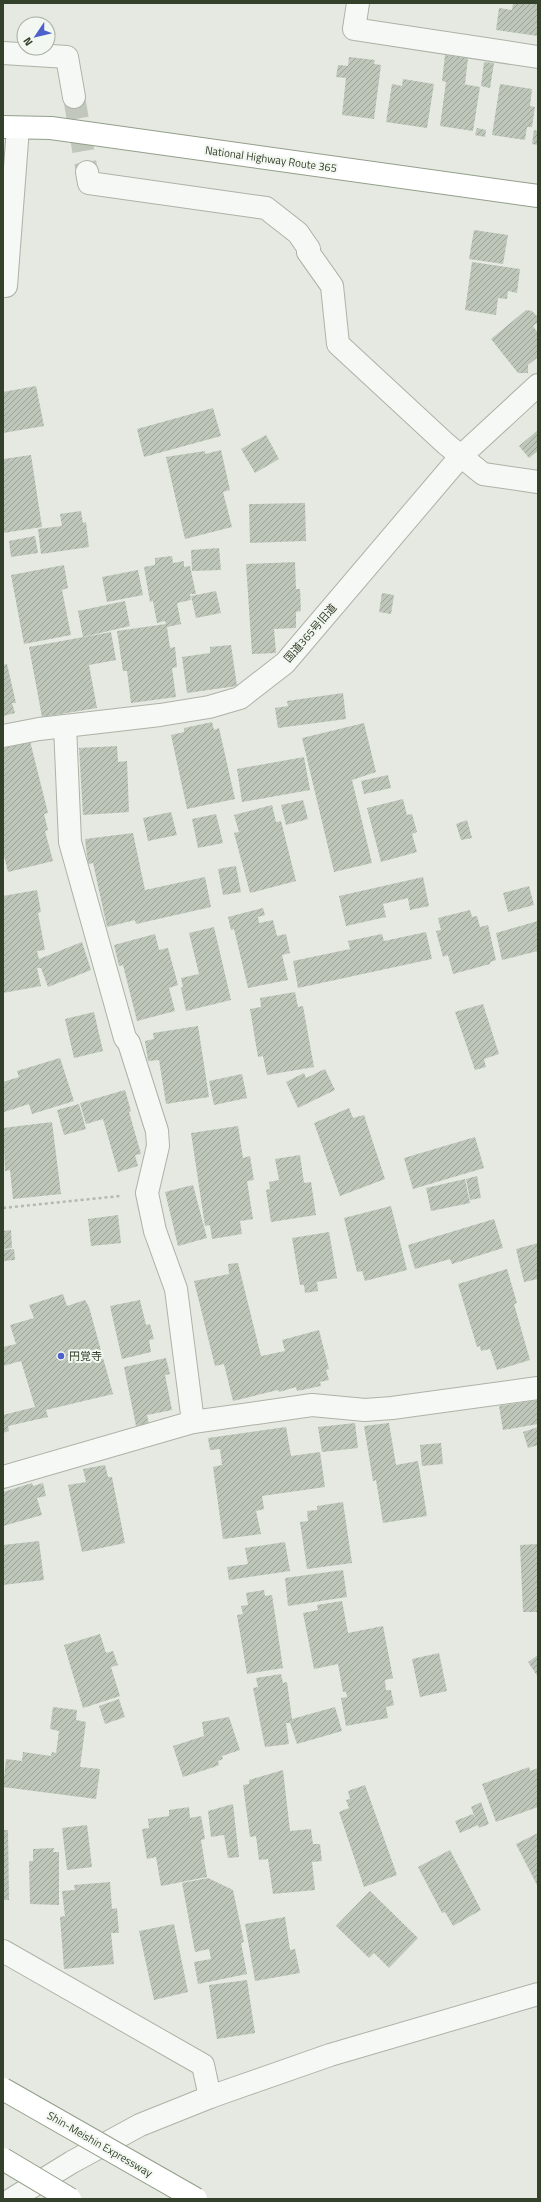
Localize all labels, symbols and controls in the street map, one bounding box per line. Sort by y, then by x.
north arrow [16,16,56,56]
text: N [19,34,37,49]
street label: National Highway Route 365 [204,142,338,176]
street label: 国道365号旧道 [280,600,340,666]
place label: 円覚寺 [69,1348,102,1364]
marker: 円覚寺 [56,1351,66,1361]
street label: Shin-Meishin Expressway [44,2107,156,2181]

